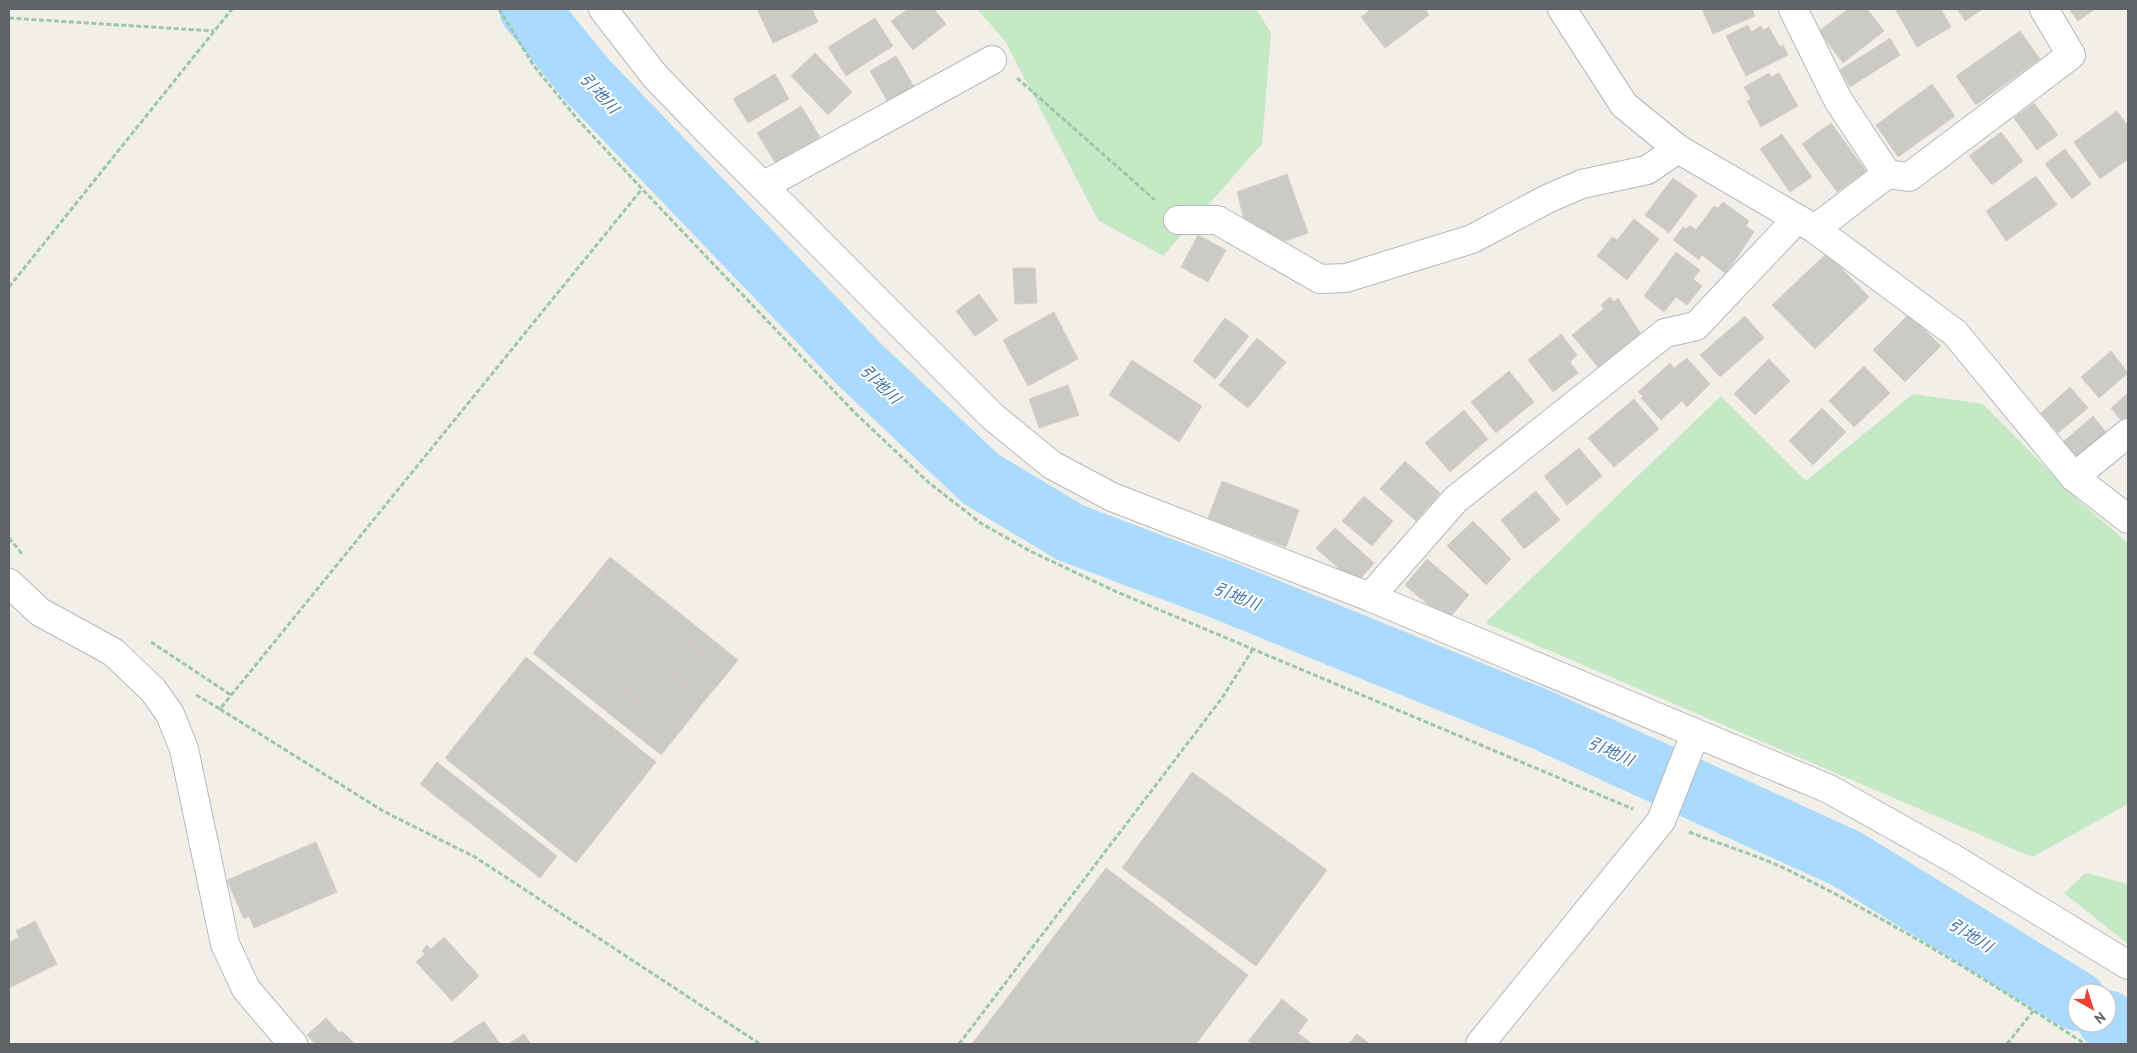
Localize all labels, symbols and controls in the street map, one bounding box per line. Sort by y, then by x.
water label: 引地川 [576,69,625,119]
water label: 引地川 [857,360,907,409]
water label: 引地川 [1211,578,1265,615]
water label: 引地川 [1585,732,1639,771]
water label: 引地川 [1945,914,1998,957]
north arrow [2067,983,2117,1033]
text: N [2091,1008,2109,1028]

